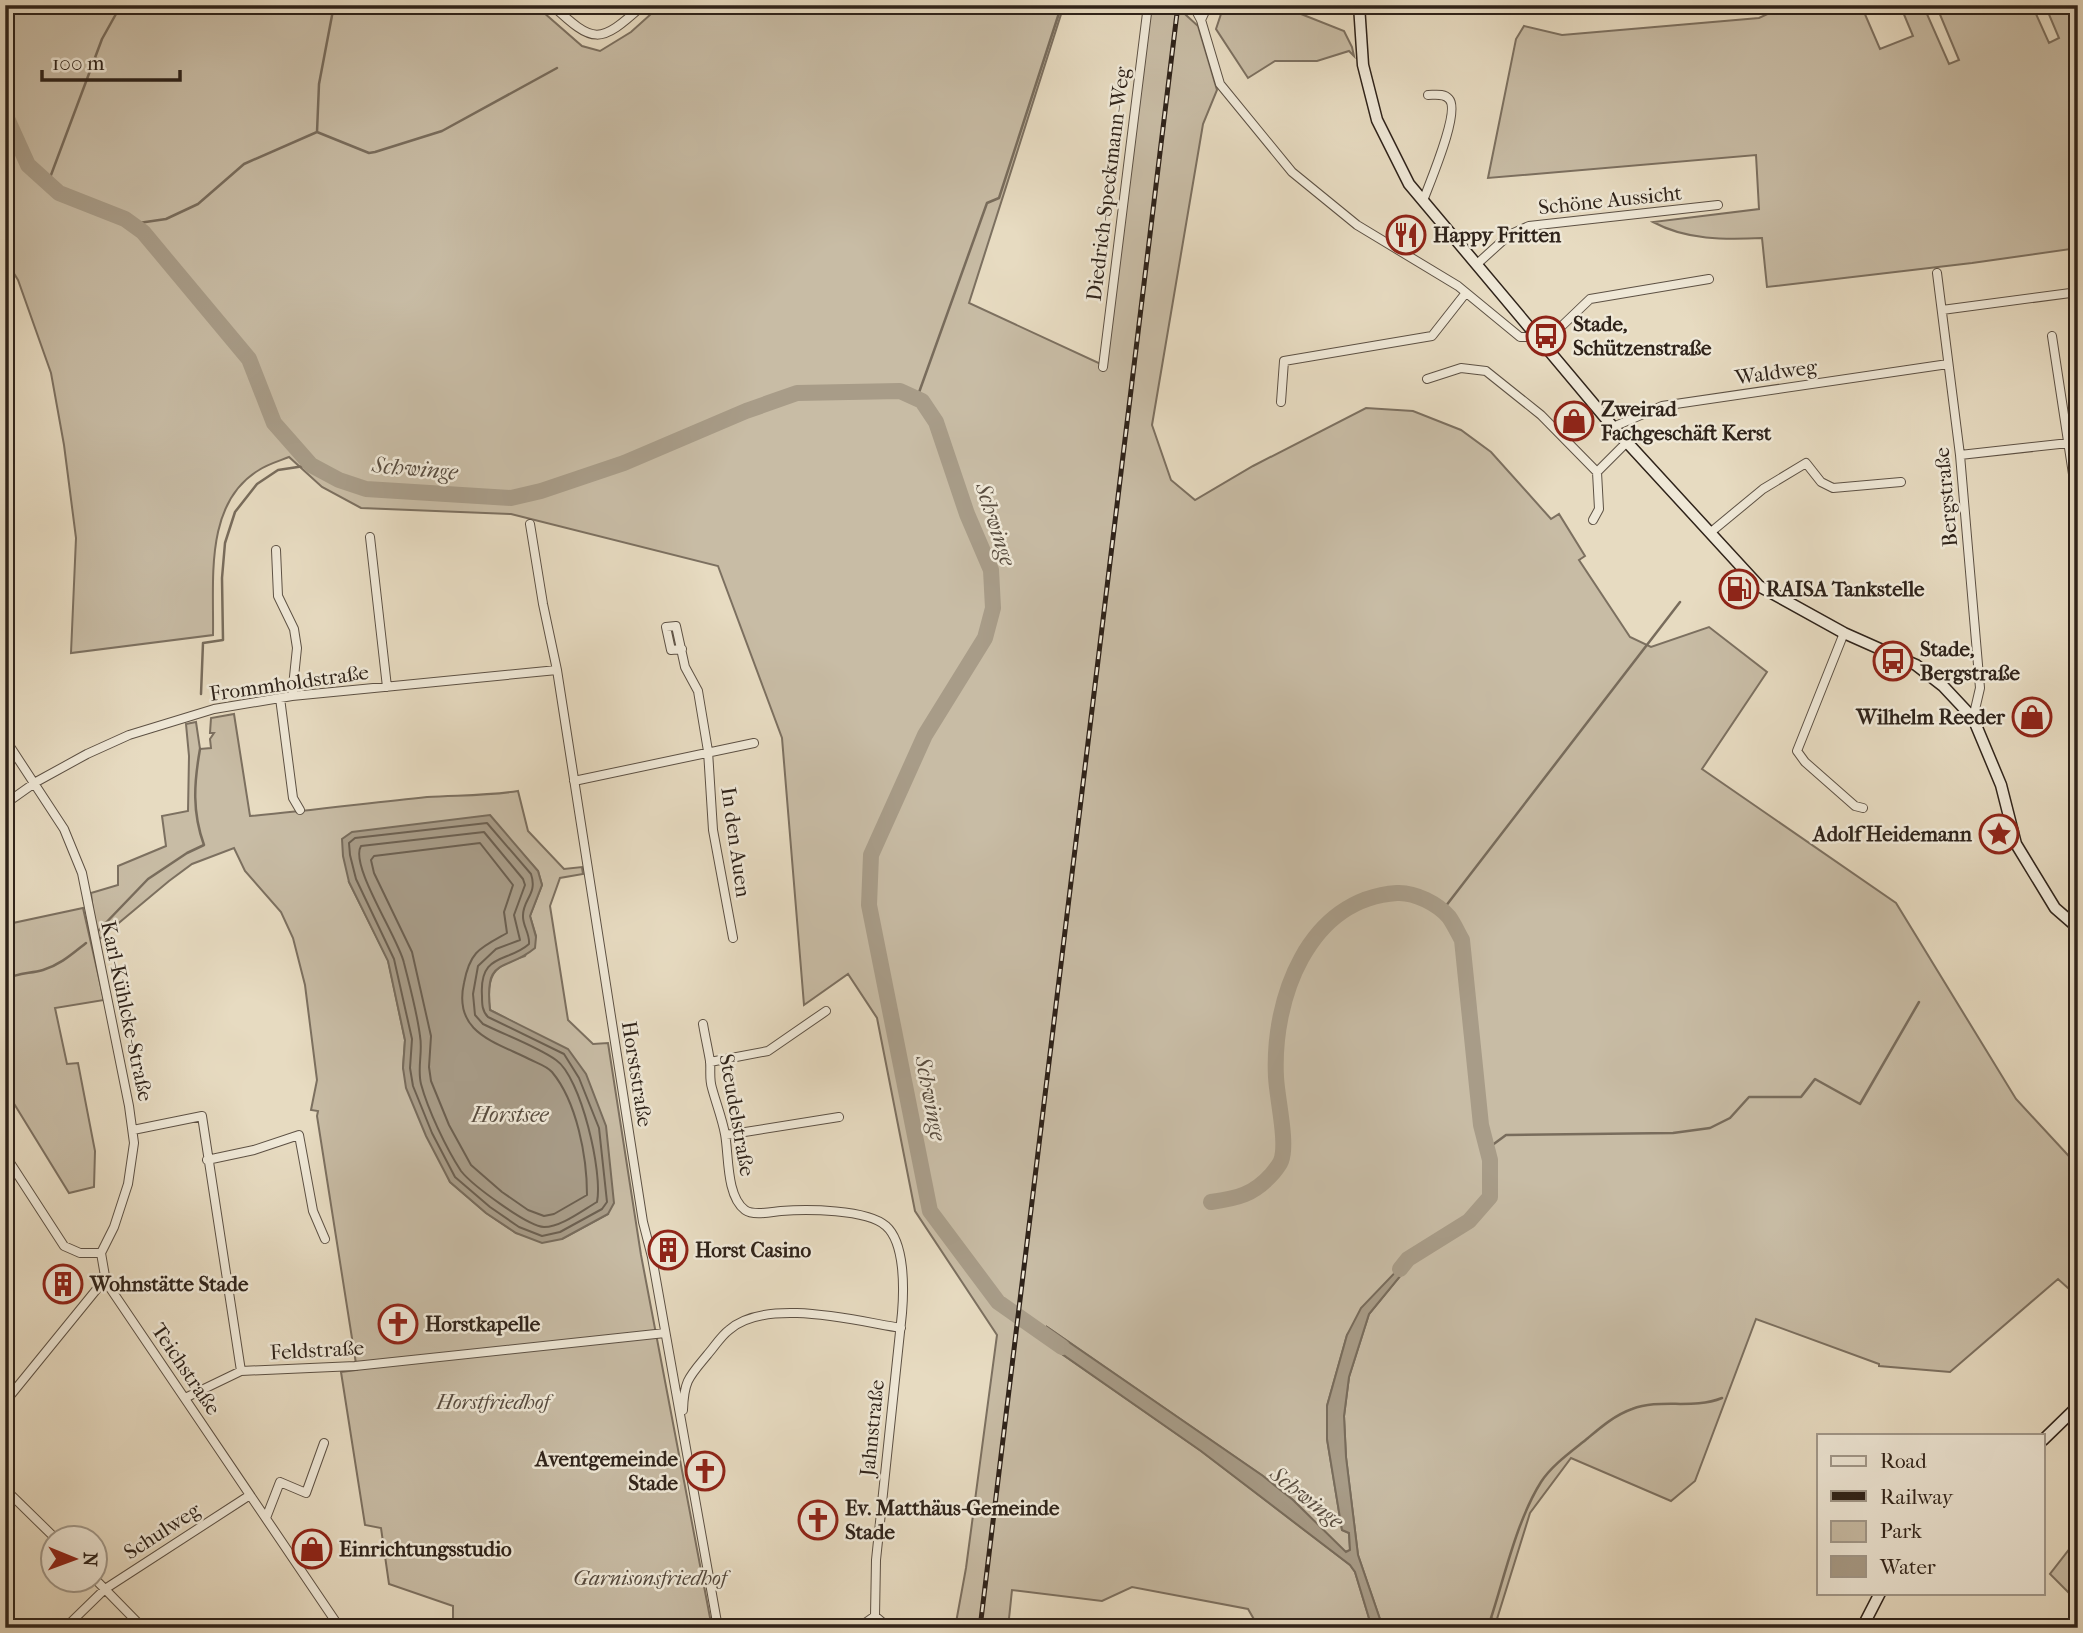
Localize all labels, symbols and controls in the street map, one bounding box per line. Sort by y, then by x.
scale bar [42,38,180,82]
text: 100 m [52,51,105,75]
street label: Diedrich-Speckmann-Weg [1082,65,1134,302]
street label: Schöne Aussicht [1537,180,1684,219]
restaurant icon: Happy Fritten [1385,214,1427,256]
place label: Happy Fritten [1433,223,1562,247]
place label: Stade, Schützenstraße [1573,312,1712,360]
bus stop icon: Stade, Schützenstraße [1525,315,1567,357]
street label: Waldweg [1732,354,1819,390]
place label: Zweirad Fachgeschäft Kerst [1600,397,1772,445]
shop icon: Zweirad Fachgeschäft Kerst [1553,400,1595,442]
street label: Bergstraße [1930,446,1962,548]
water label: Schwinge [370,451,460,486]
water label: Schwinge [969,478,1022,570]
fuel station icon: RAISA Tankstelle [1718,568,1760,610]
place label: RAISA Tankstelle [1766,577,1925,601]
place label: Stade, Bergstraße [1920,637,2021,685]
bus stop icon: Stade, Bergstraße [1872,640,1914,682]
street label: Frommholdstraße [208,660,370,706]
shop icon: Wilhelm Reeder [2011,696,2053,738]
place label: Wilhelm Reeder [1855,705,2006,729]
street label: In den Auen [716,785,756,899]
place icon: Adolf Heidemann [1978,813,2020,855]
place label: Adolf Heidemann [1811,822,1973,846]
street label: Karl-Kühlcke-Straße [96,919,158,1103]
street label: Horststraße [617,1019,657,1129]
street label: Steudelstraße [714,1052,760,1178]
water label: Schwinge [909,1052,952,1144]
water label: Horstsee [470,1101,549,1128]
building icon: Horst Casino [647,1229,689,1271]
place label: Horst Casino [695,1238,811,1262]
building icon: Wohnstätte Stade [42,1263,84,1305]
place label: Wohnstätte Stade [89,1272,249,1296]
church icon: Horstkapelle [377,1303,419,1345]
place label: Horstkapelle [425,1312,541,1336]
street label: Teichstraße [147,1319,225,1419]
street label: Feldstraße [269,1336,365,1364]
street label: Jahnstraße [855,1379,889,1479]
park label: Horstfriedhof [435,1390,555,1414]
legend [1817,1434,2044,1594]
place label: Aventgemeinde Stade [533,1447,679,1495]
text: Road [1880,1449,1927,1473]
church icon: Aventgemeinde Stade [684,1450,726,1492]
water label: Schwinge [1264,1460,1349,1535]
text: Railway [1880,1485,1954,1509]
place label: Ev. Matthäus-Gemeinde Stade [845,1496,1060,1544]
street label: Schulweg [119,1497,205,1564]
church icon: Ev. Matthäus-Gemeinde Stade [797,1499,839,1541]
text: Park [1880,1519,1922,1543]
north arrow [38,1524,108,1594]
shop icon: Einrichtungsstudio [291,1528,333,1570]
place label: Einrichtungsstudio [339,1537,512,1561]
text: N [79,1552,101,1567]
text: Water [1879,1555,1936,1579]
park label: Garnisonsfriedhof [573,1566,732,1590]

